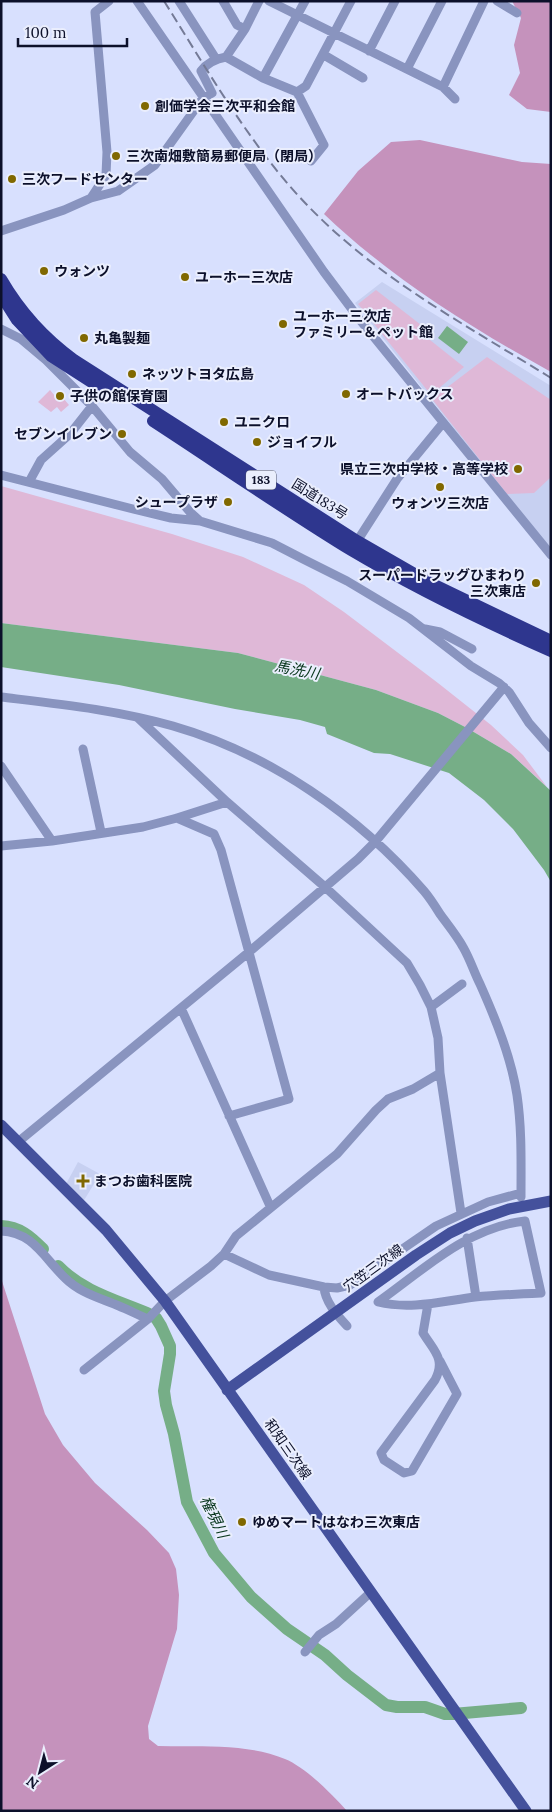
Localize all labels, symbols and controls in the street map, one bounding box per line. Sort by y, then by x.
scale bar [18,15,126,47]
text: 100 m [25,23,66,42]
place label: 創価学会三次平和会館 [155,97,295,115]
marker: 創価学会三次平和会館 [139,100,151,112]
place label: 三次南畑敷簡易郵便局（閉局） [126,147,322,165]
marker: 三次南畑敷簡易郵便局（閉局） [110,150,122,162]
place label: 三次フードセンター [22,170,148,188]
marker: 三次フードセンター [6,173,18,185]
place label: ウォンツ [54,262,110,280]
marker: ウォンツ [38,265,50,277]
place label: ユーホー三次店 [195,268,293,286]
marker: ユーホー三次店 [179,271,191,283]
place label: ユーホー三次店 ファミリー＆ペット館 [293,307,433,341]
marker: ユーホー三次店 ファミリー＆ペット館 [277,318,289,330]
place label: 丸亀製麺 [94,329,150,347]
marker: 丸亀製麺 [78,332,90,344]
place label: ネッツトヨタ広島 [142,365,254,383]
marker: ネッツトヨタ広島 [126,368,138,380]
place label: オートバックス [356,385,454,403]
place label: 子供の館保育園 [70,387,168,405]
marker: オートバックス [340,388,352,400]
marker: 子供の館保育園 [54,390,66,402]
place label: ユニクロ [234,413,290,431]
marker: ユニクロ [218,416,230,428]
place label: セブンイレブン [14,425,112,443]
marker: セブンイレブン [116,428,128,440]
place label: ジョイフル [267,433,337,451]
marker: ジョイフル [251,436,263,448]
place label: 県立三次中学校・高等学校 [340,460,508,478]
marker: 県立三次中学校・高等学校 [512,463,524,475]
road number: 183 [246,470,276,490]
street label: 国道183号 [289,475,351,523]
marker: ウォンツ三次店 [434,481,446,493]
place label: シュープラザ [135,493,218,511]
place label: ウォンツ三次店 [391,494,489,512]
marker: シュープラザ [222,496,234,508]
place label: スーパードラッグひまわり 三次東店 [358,566,526,600]
marker: スーパードラッグひまわり 三次東店 [530,577,542,589]
water label: 馬洗川 [273,656,323,684]
place label: まつお歯科医院 [94,1172,192,1190]
marker: まつお歯科医院 [76,1174,90,1188]
street label: 穴笠三次線 [339,1240,407,1296]
street label: 和知三次線 [261,1415,315,1483]
water label: 権現川 [196,1492,234,1543]
place label: ゆめマートはなわ三次東店 [252,1513,420,1531]
marker: ゆめマートはなわ三次東店 [236,1516,248,1528]
north arrow [15,1747,65,1797]
text: N [23,1772,42,1793]

